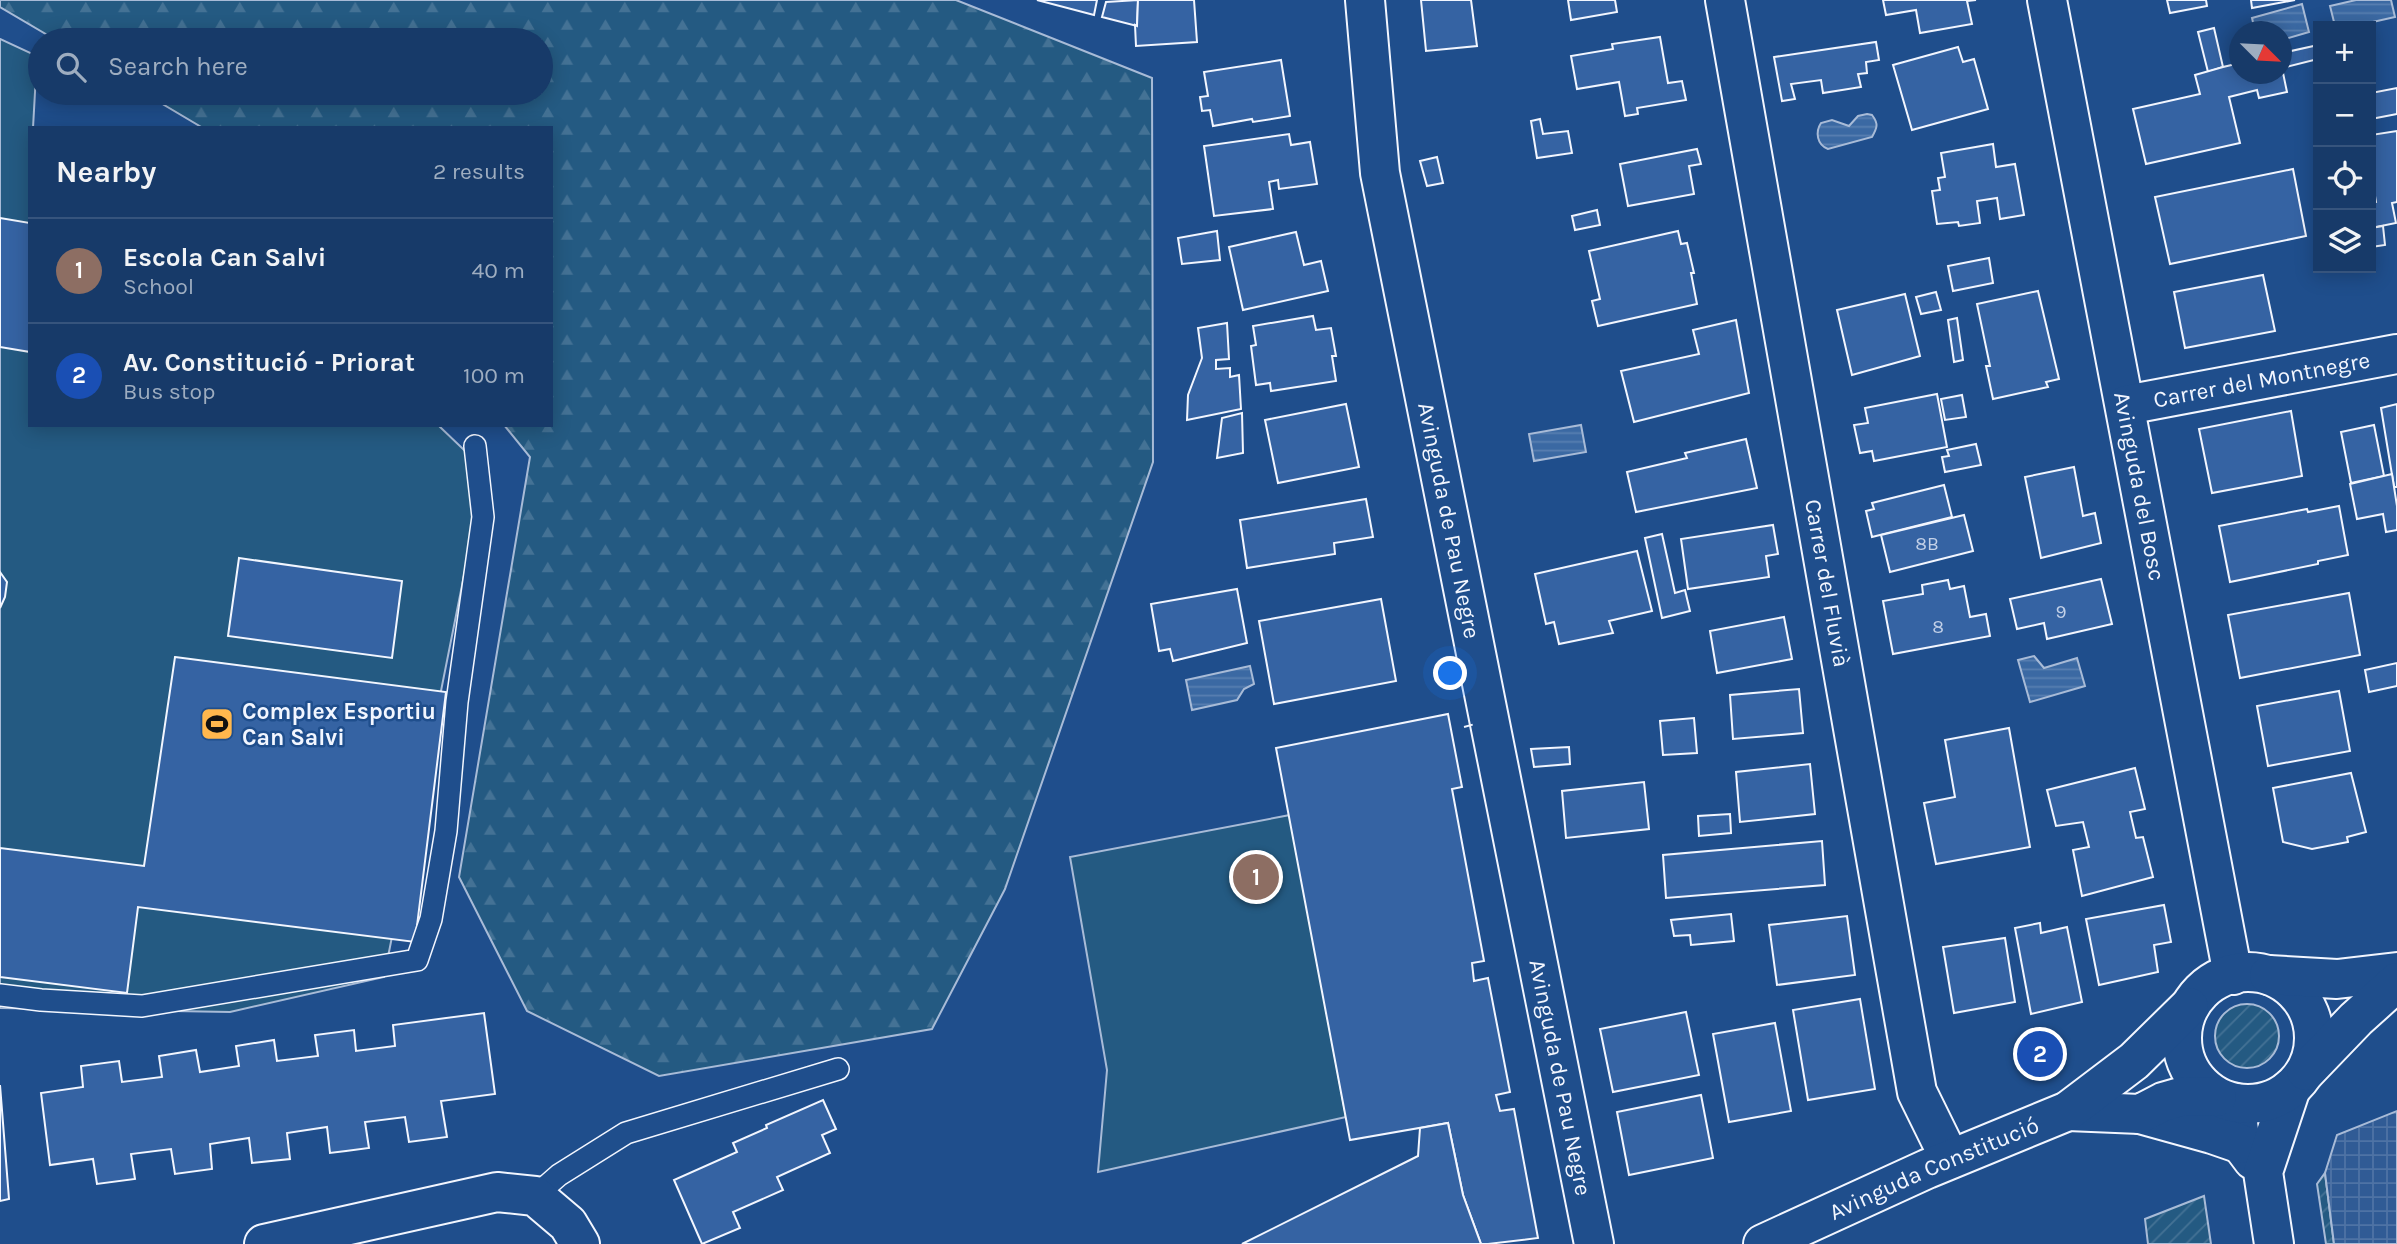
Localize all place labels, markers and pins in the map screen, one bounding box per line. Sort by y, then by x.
place label: Complex Esportiu Can Salvi [242,698,436,751]
sports icon: Complex Esportiu Can Salvi [198,705,236,743]
pin: 1 [1233,851,1279,903]
pin: 2 [2017,1028,2063,1080]

